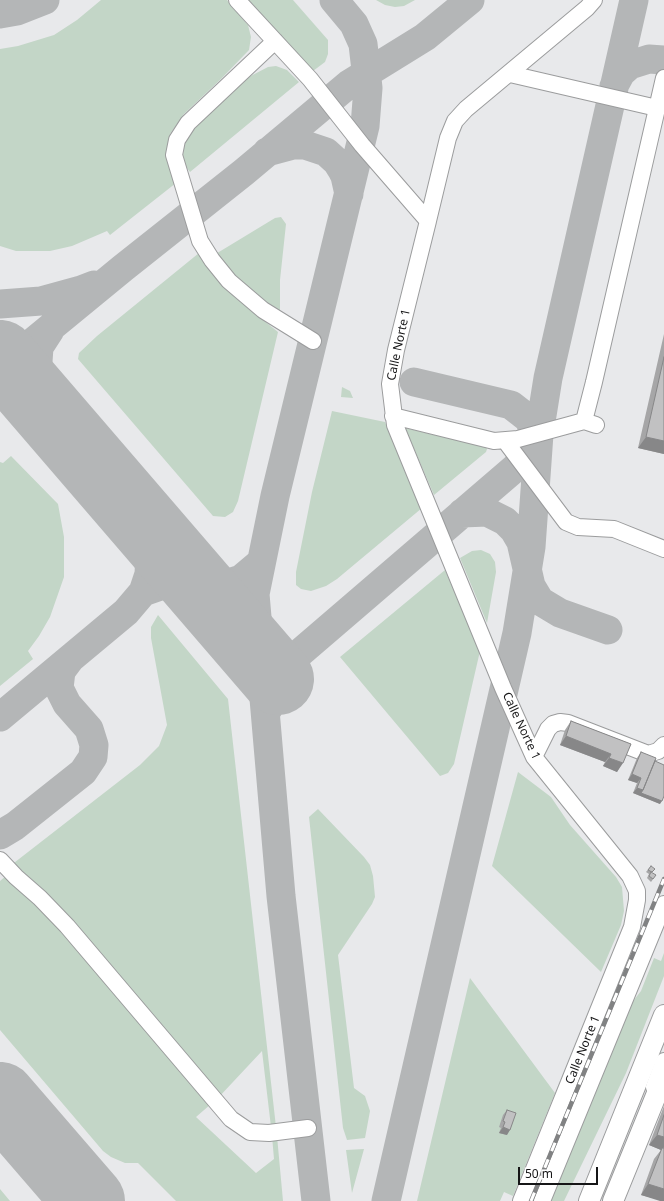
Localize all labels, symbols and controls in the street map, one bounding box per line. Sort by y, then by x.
street label: Calle Norte 1 [384,308,414,382]
street label: Calle Norte 1 [499,690,543,762]
street label: Calle Norte 1 [563,1014,603,1086]
scale bar [520,1159,600,1185]
text: 50 m [525,1165,553,1182]

